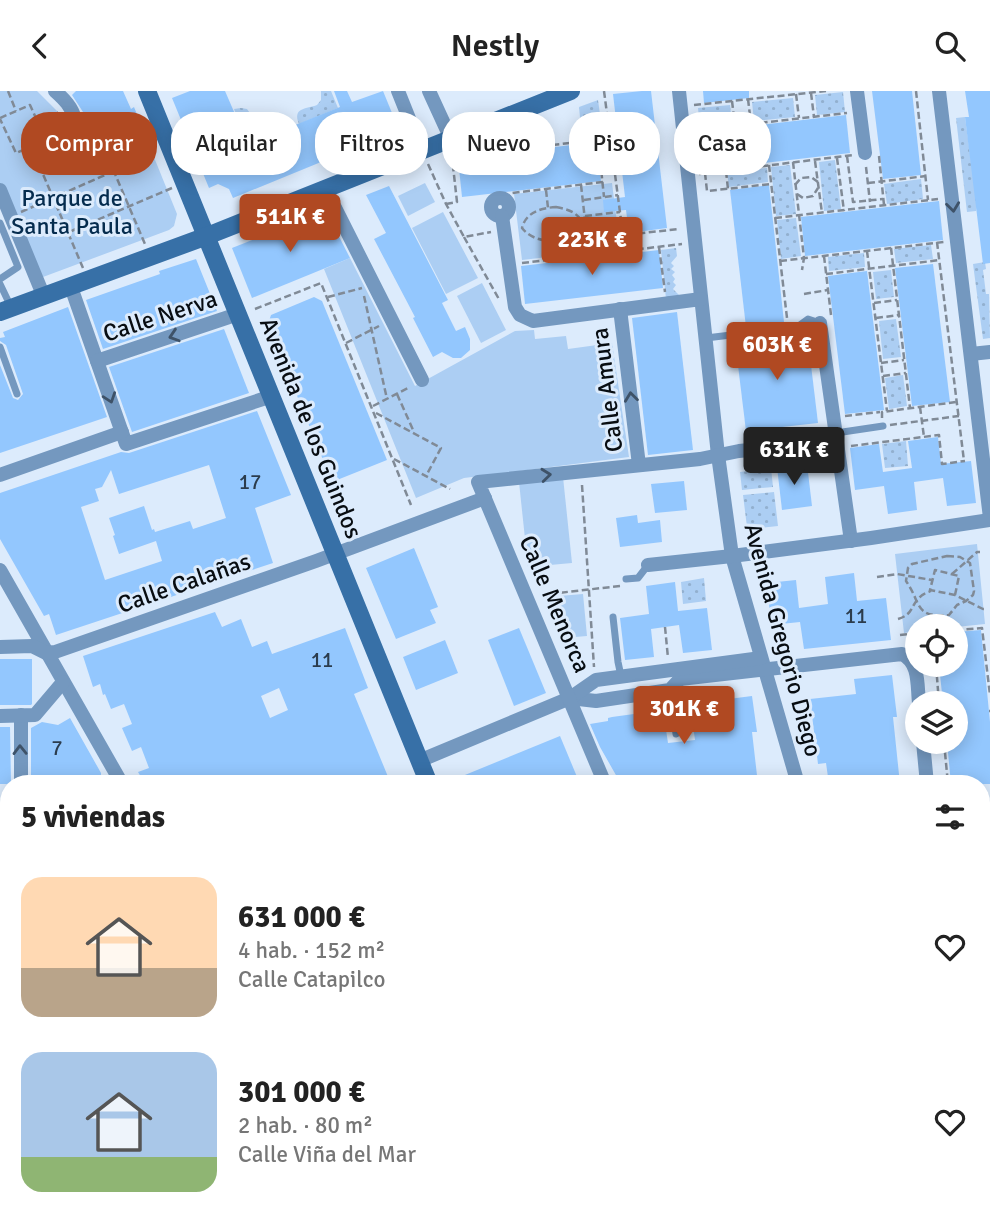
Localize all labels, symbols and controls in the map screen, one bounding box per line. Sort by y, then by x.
text: Nestly [451,26,539,65]
icon: back [21,27,59,65]
icon: search [931,27,969,65]
chip: Comprar [21,112,157,175]
chip: Alquilar [171,112,301,175]
chip: Filtros [315,112,428,175]
chip: Nuevo [442,112,555,175]
chip: Piso [569,112,660,175]
chip: Casa [674,112,771,175]
park label: Parque de Santa Paula [11,183,133,241]
pin: 511K € [233,195,347,254]
text: 511K € [255,202,325,231]
one-way arrow [945,202,960,213]
pin: 223K € [535,218,649,277]
text: 223K € [557,225,627,254]
street label: Calle Nerva [99,283,221,349]
street label: Avenida de los Guindos [253,313,369,543]
pin: 603K € [720,323,834,382]
street label: Calle Amura [584,326,630,454]
one-way arrow [168,327,180,342]
text: 603K € [742,330,812,359]
one-way arrow [102,391,116,403]
one-way arrow [623,391,638,403]
pin: 631K € [737,427,851,487]
text: 631K € [759,435,829,464]
one-way arrow [540,467,552,482]
house number: 17 [239,469,261,495]
street label: Avenida Gregorio Diego [737,520,829,760]
street label: Calle Menorca [513,531,597,677]
street label: Calle Calañas [113,546,255,620]
house number: 11 [845,603,867,629]
map controls [905,614,968,754]
button: locate [905,614,968,677]
house number: 11 [311,647,333,673]
pin: 301K € [627,687,741,746]
button: layers [905,691,968,754]
text: 301K € [649,694,719,723]
house number: 7 [51,735,63,761]
one-way arrow [12,744,28,754]
icon: filters [931,798,969,836]
text: 5 viviendas [21,799,165,836]
text: 631 000 € [238,899,365,936]
icon: home [77,905,161,989]
icon: heart [931,928,969,966]
text: 4 hab. · 152 m² [238,936,385,965]
text: Calle Catapilco [238,965,385,994]
text: 301 000 € [238,1074,365,1111]
icon: home [77,1080,161,1164]
icon: heart [931,1103,969,1141]
text: 2 hab. · 80 m² [238,1111,373,1140]
text: Calle Viña del Mar [238,1140,416,1169]

